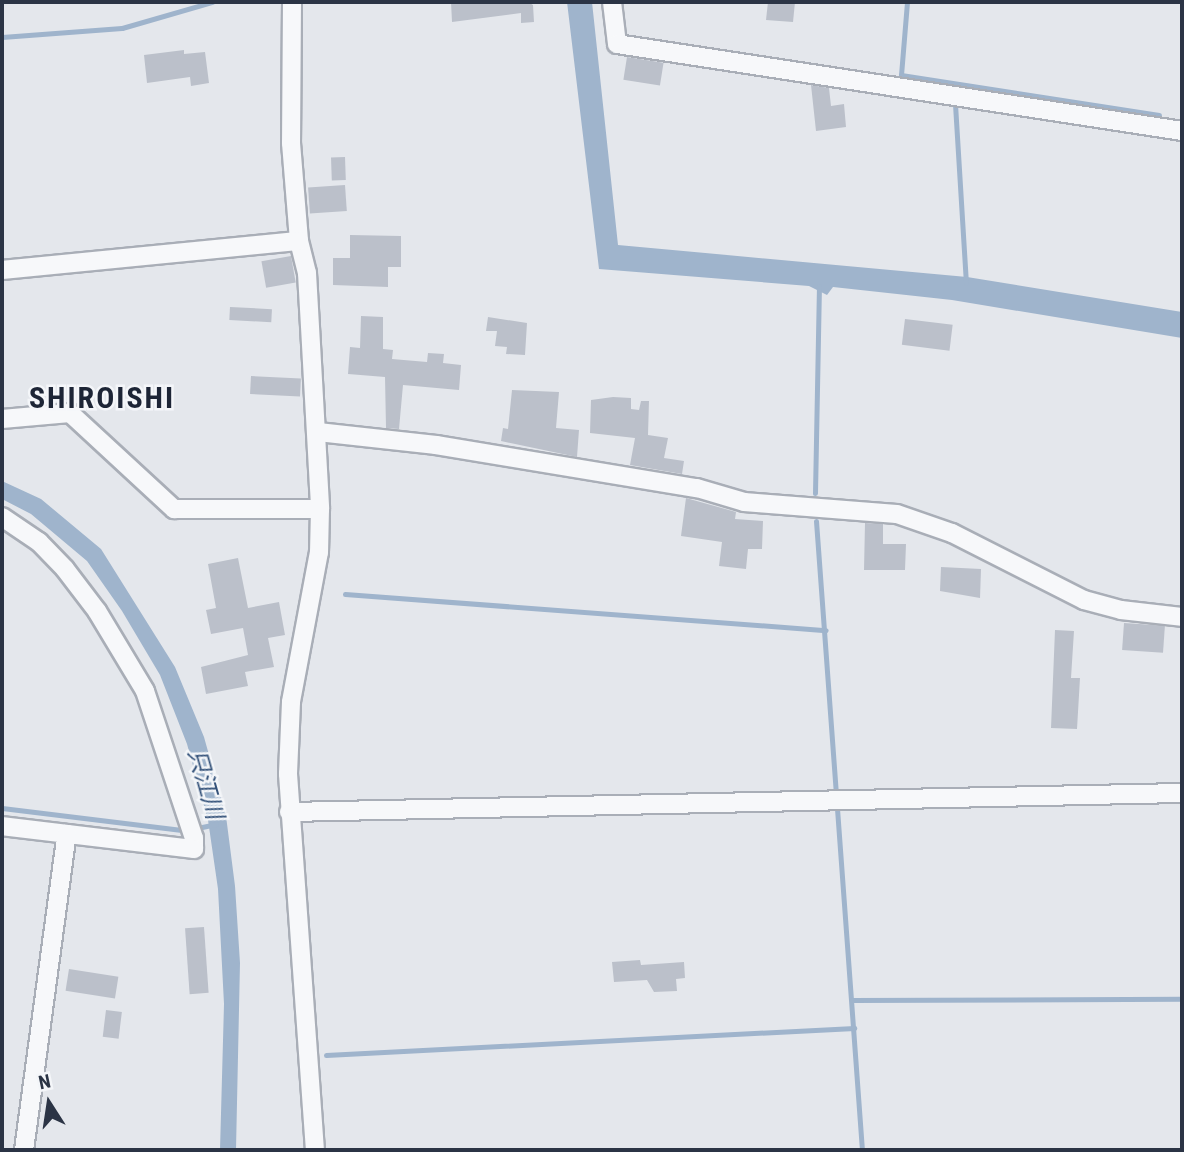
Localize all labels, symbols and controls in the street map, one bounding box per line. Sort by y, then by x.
district label: SHIROISHI [30,380,174,416]
water label: 只江川 [181,745,229,823]
north arrow [14,1068,84,1138]
text: N [36,1070,53,1094]

